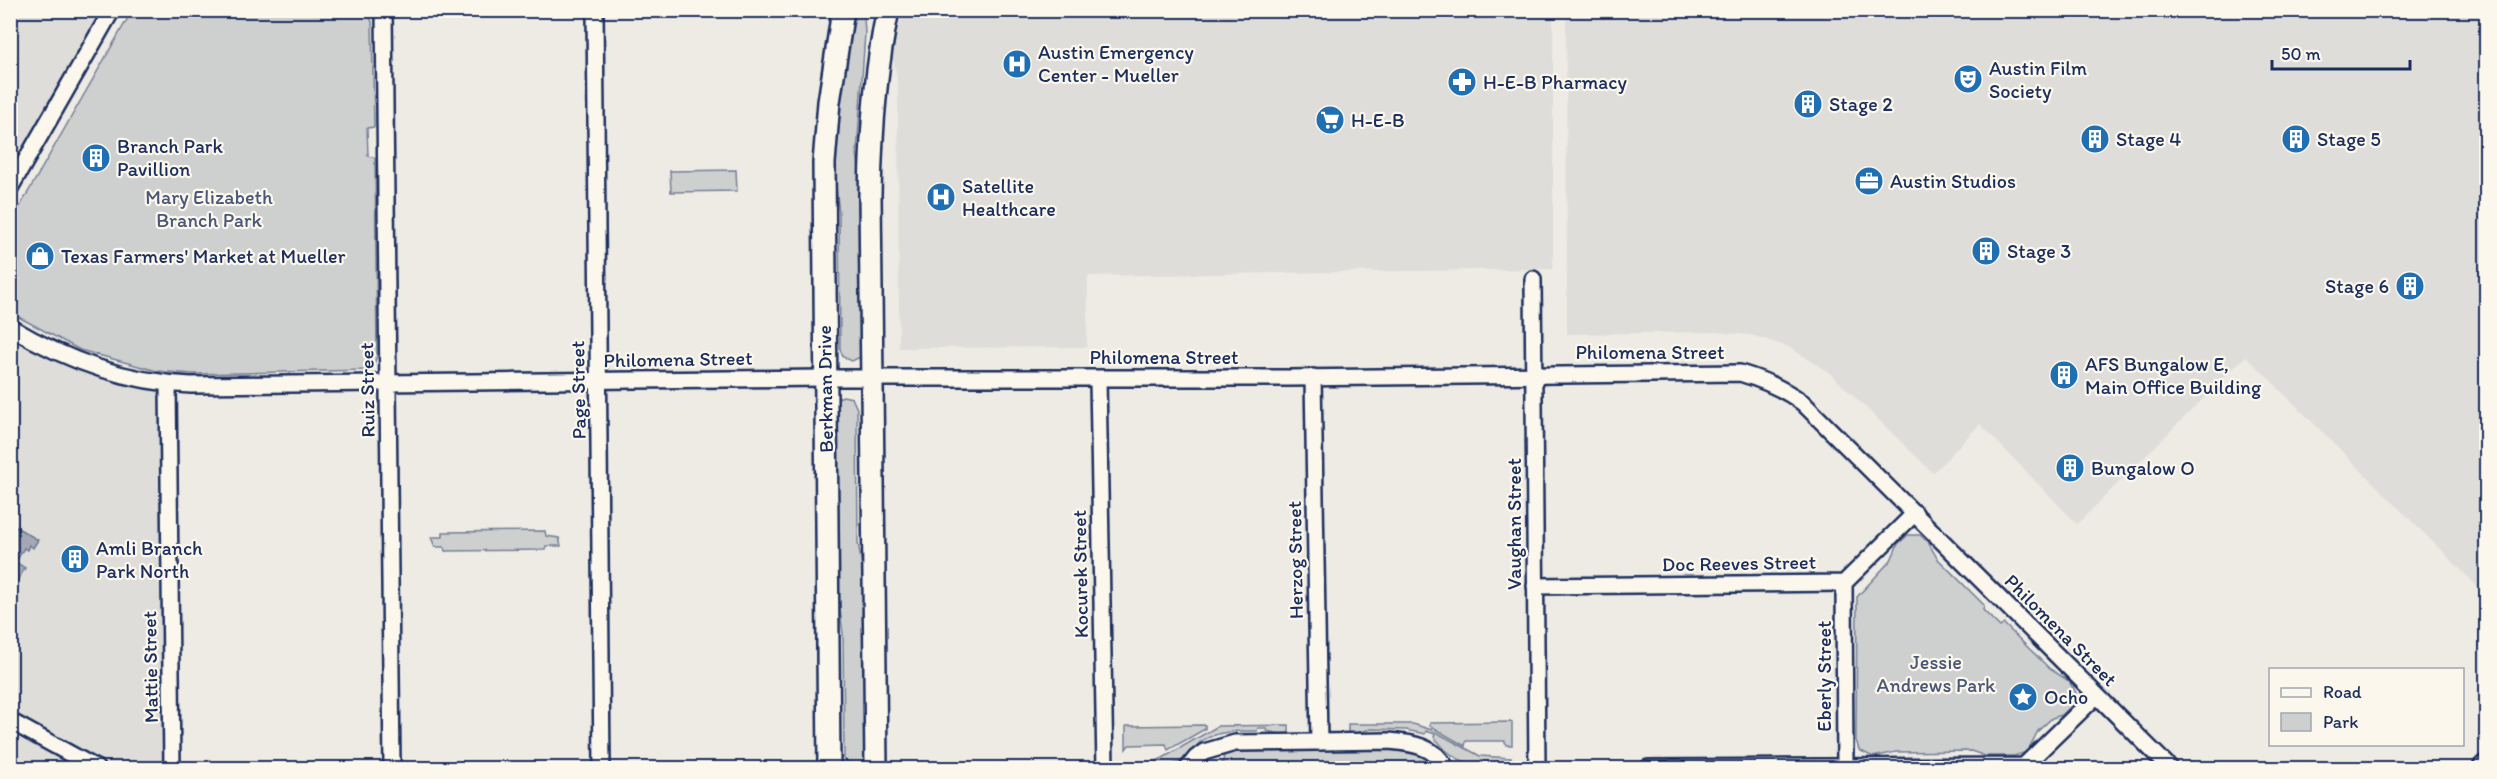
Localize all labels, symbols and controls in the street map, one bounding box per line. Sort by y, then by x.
scale bar [2272,33,2410,71]
place label: Austin Emergency Center - Mueller [1038,40,1194,87]
text: 50 m [2281,43,2321,65]
hospital icon: Austin Emergency Center - Mueller [1001,48,1033,80]
place label: Austin Film Society [1989,56,2087,103]
theatre icon: Austin Film Society [1952,63,1984,95]
pharmacy icon: H-E-B Pharmacy [1446,66,1478,98]
place label: H-E-B Pharmacy [1483,70,1628,94]
building icon: Stage 2 [1792,88,1824,120]
place label: Stage 2 [1829,92,1893,116]
supermarket icon: H-E-B [1314,104,1346,136]
place label: H-E-B [1351,108,1405,132]
building icon: Stage 4 [2079,123,2111,155]
building icon: Stage 5 [2280,123,2312,155]
place label: Stage 4 [2116,127,2181,151]
place label: Stage 5 [2317,127,2381,151]
place label: Branch Park Pavillion [117,134,223,181]
building icon: Branch Park Pavillion [80,142,112,174]
office icon: Austin Studios [1853,165,1885,197]
place label: Austin Studios [1890,169,2016,193]
place label: Satellite Healthcare [962,174,1056,221]
hospital icon: Satellite Healthcare [925,181,957,213]
park label: Mary Elizabeth Branch Park [145,185,273,232]
building icon: Stage 3 [1970,235,2002,267]
place label: Stage 3 [2007,239,2071,263]
shop icon: Texas Farmers' Market at Mueller [24,240,56,272]
place label: Texas Farmers' Market at Mueller [61,244,346,268]
building icon: Stage 6 [2394,270,2426,302]
place label: Stage 6 [2325,274,2389,298]
street label: Berkman Drive [812,325,838,453]
street label: Page Street [565,340,591,440]
street label: Philomena Street [1575,340,1725,364]
street label: Ruiz Street [354,342,380,438]
street label: Philomena Street [1089,345,1239,369]
street label: Philomena Street [603,346,753,372]
place label: AFS Bungalow E, Main Office Building [2085,352,2262,399]
building icon: AFS Bungalow E, Main Office Building [2048,359,2080,391]
building icon: Bungalow O [2054,452,2086,484]
place label: Bungalow O [2091,456,2195,480]
street label: Vaughan Street [1502,458,1526,590]
street label: Herzog Street [1282,501,1308,619]
street label: Kocurek Street [1067,510,1093,638]
place label: Amli Branch Park North [96,536,203,583]
building icon: Amli Branch Park North [59,543,91,575]
street label: Doc Reeves Street [1662,550,1816,576]
street label: Philomena Street [2000,569,2122,691]
street label: Mattie Street [137,611,163,723]
street label: Eberly Street [1812,620,1836,732]
park label: Jessie Andrews Park [1877,650,1996,697]
legend [2269,668,2464,746]
place icon: Ocho [2007,681,2039,713]
text: Road [2323,681,2362,703]
place label: Ocho [2044,685,2088,709]
text: Park [2323,711,2358,733]

